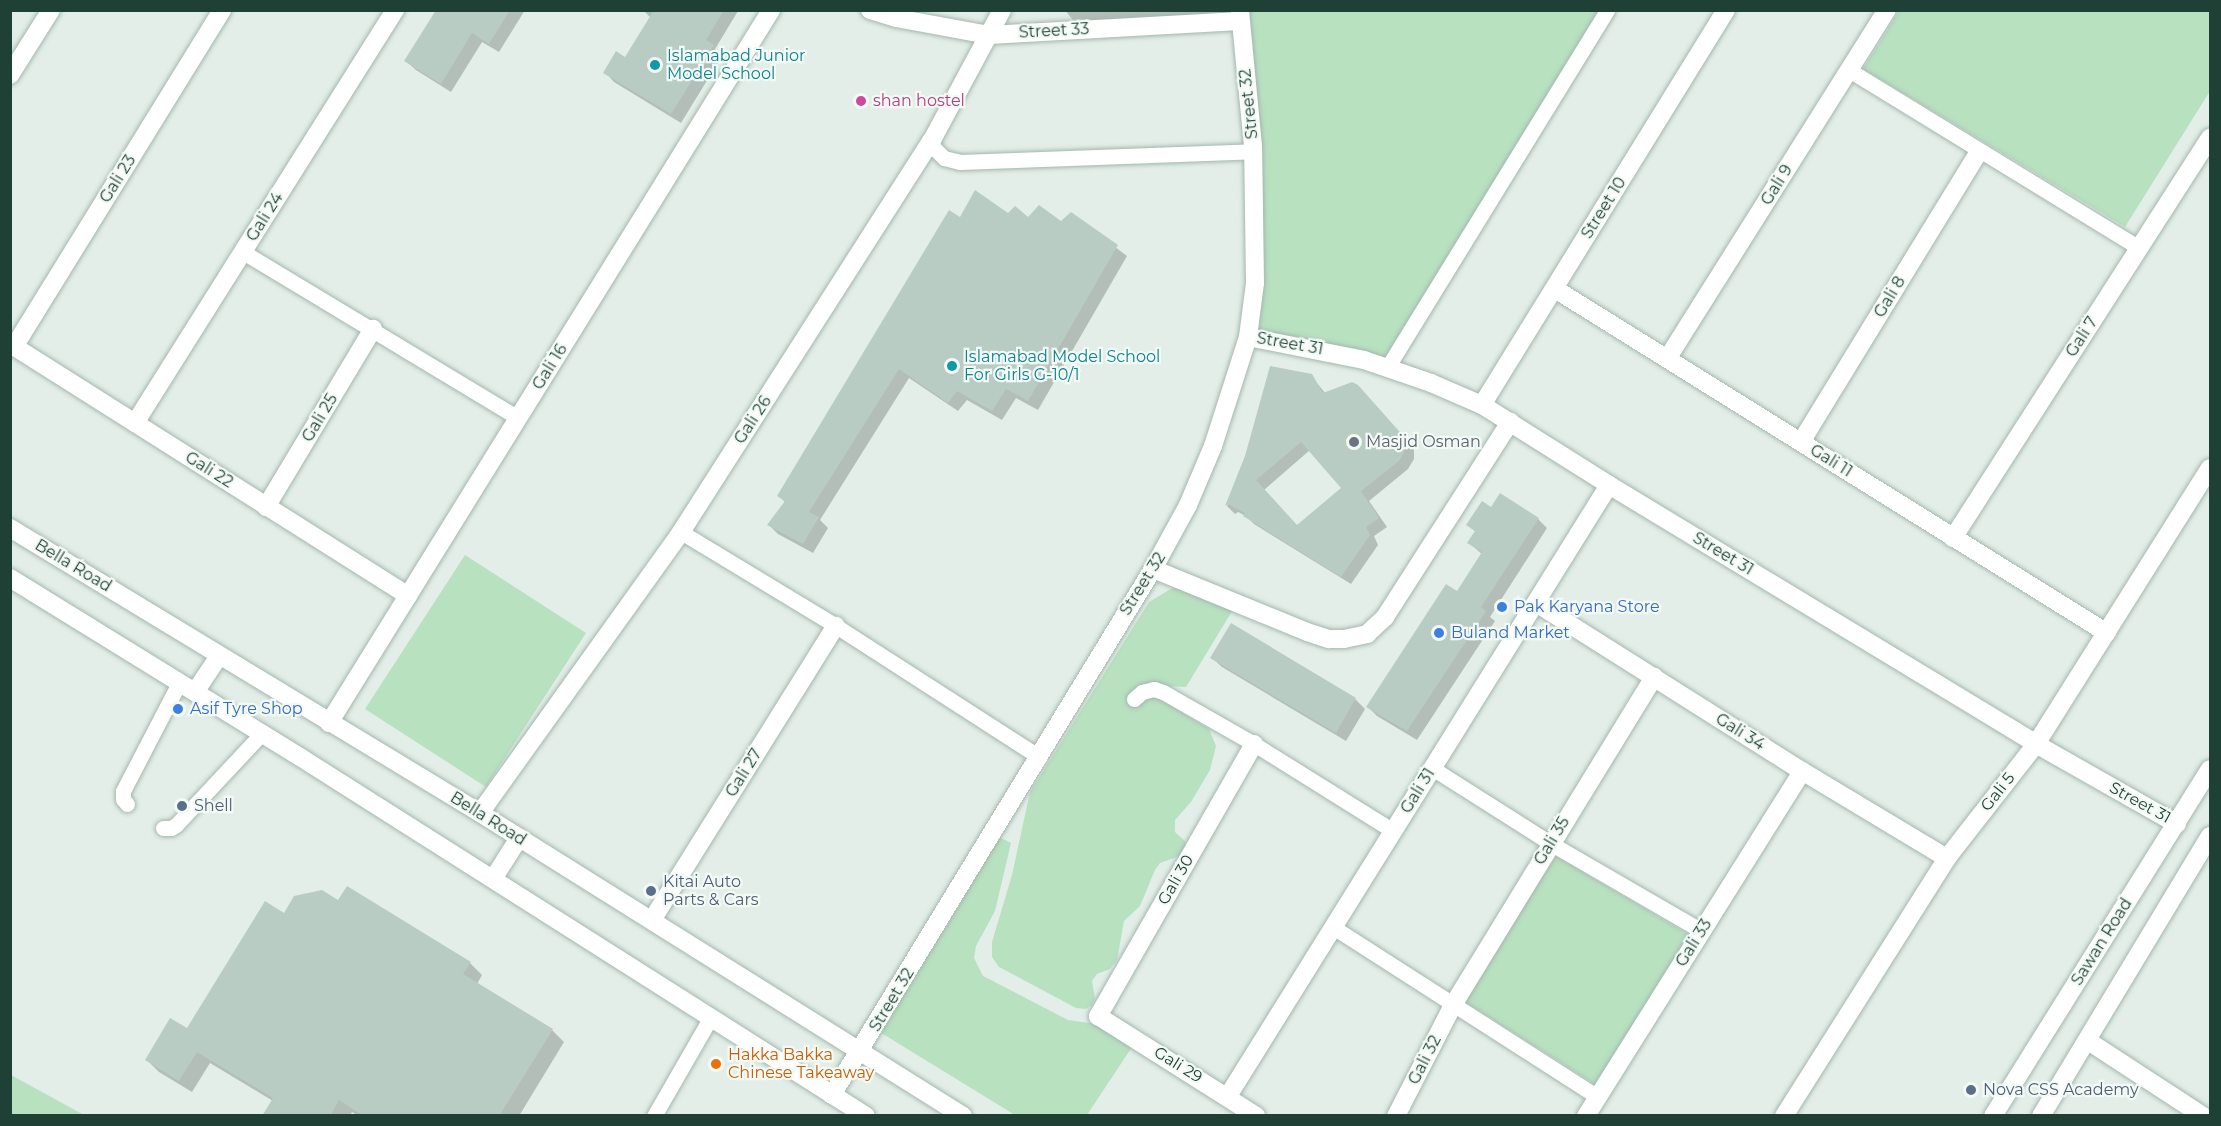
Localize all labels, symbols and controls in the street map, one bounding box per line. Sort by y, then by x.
street label: Street 33 [1018,20,1090,42]
place label: Islamabad Junior Model School [667,46,805,84]
marker: Islamabad Junior Model School [648,58,662,72]
street label: Street 32 [1236,68,1262,140]
place label: shan hostel [873,91,965,111]
marker: shan hostel [854,94,868,108]
street label: Gali 23 [96,152,140,206]
street label: Gali 9 [1757,161,1797,209]
street label: Street 10 [1578,174,1630,242]
street label: Gali 24 [243,189,287,245]
street label: Gali 8 [1870,273,1910,321]
street label: Gali 7 [2062,313,2102,361]
street label: Street 31 [1255,329,1325,359]
street label: Gali 16 [529,341,571,393]
place label: Islamabad Model School For Girls G-10/1 [964,347,1160,385]
marker: Islamabad Model School For Girls G-10/1 [945,359,959,373]
street label: Gali 25 [298,390,342,446]
street label: Gali 26 [730,392,776,448]
place label: Masjid Osman [1366,432,1481,452]
marker: Masjid Osman [1347,435,1361,449]
street label: Gali 11 [1806,441,1856,481]
street label: Gali 22 [182,448,236,492]
street label: Street 31 [1689,528,1757,580]
street label: Bella Road [31,536,115,596]
street label: Street 32 [1116,549,1170,619]
place label: Pak Karyana Store [1514,597,1660,617]
marker: Pak Karyana Store [1495,600,1509,614]
place label: Buland Market [1451,623,1570,643]
marker: Buland Market [1432,626,1446,640]
place label: Asif Tyre Shop [190,699,303,719]
marker: Asif Tyre Shop [171,702,185,716]
street label: Gali 34 [1712,709,1768,755]
street label: Gali 27 [722,745,766,801]
street label: Gali 31 [1397,765,1439,817]
street label: Gali 5 [1977,769,2019,815]
street label: Street 31 [2106,778,2174,828]
street label: Bella Road [447,788,529,850]
place label: Shell [194,796,233,816]
marker: Shell [175,799,189,813]
street label: Gali 35 [1530,814,1574,868]
street label: Gali 30 [1154,852,1198,908]
place label: Kitai Auto Parts & Cars [663,872,759,910]
marker: Kitai Auto Parts & Cars [644,884,658,898]
street label: Sawan Road [2068,895,2136,989]
street label: Gali 33 [1672,916,1716,970]
street label: Street 32 [866,965,918,1035]
street label: Gali 32 [1404,1032,1446,1088]
street label: Gali 29 [1150,1043,1206,1087]
place label: Hakka Bakka Chinese Takeaway [728,1045,874,1083]
marker: Hakka Bakka Chinese Takeaway [709,1057,723,1071]
place label: Nova CSS Academy [1983,1080,2139,1100]
marker: Nova CSS Academy [1964,1083,1978,1097]

